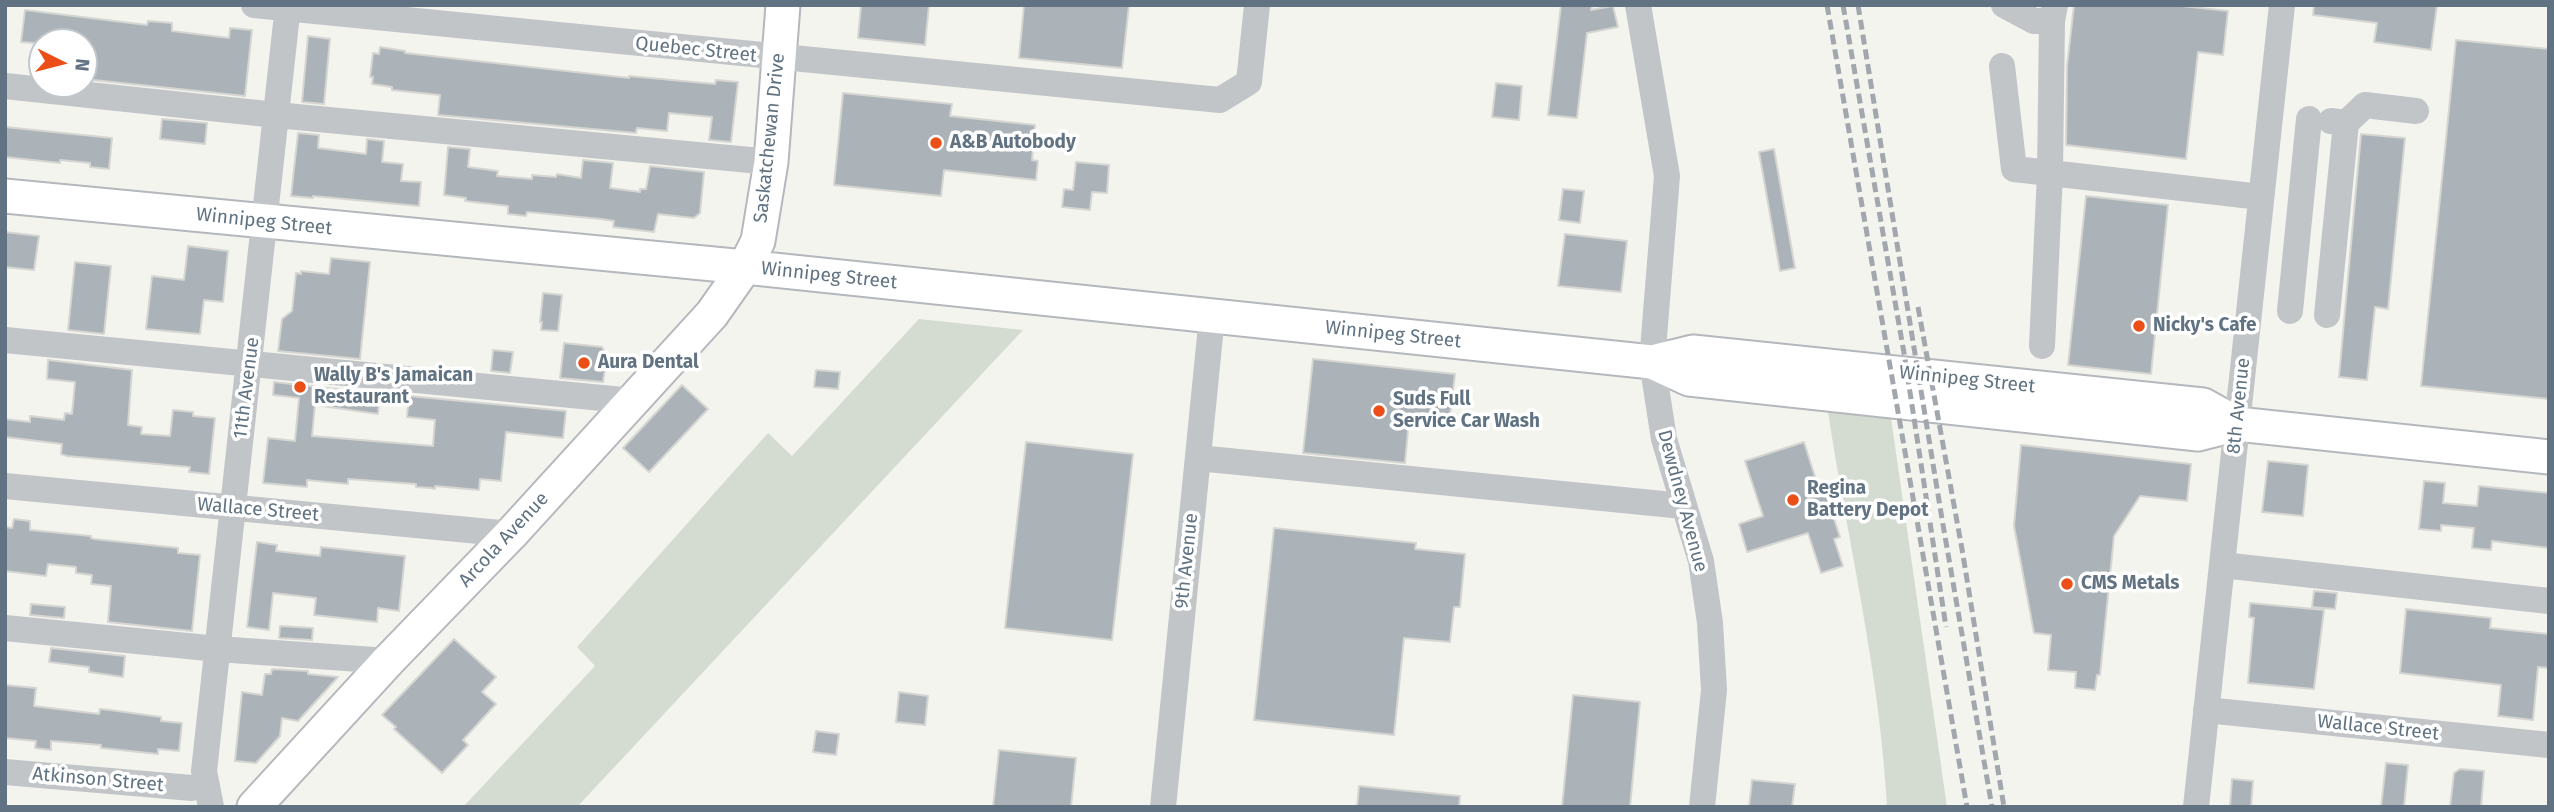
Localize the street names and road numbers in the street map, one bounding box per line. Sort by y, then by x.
street label: Quebec Street [634,32,758,68]
street label: Saskatchewan Drive [750,52,790,224]
street label: Winnipeg Street [195,204,333,240]
street label: Winnipeg Street [760,258,898,294]
street label: Winnipeg Street [1324,317,1462,353]
street label: 11th Avenue [229,336,265,440]
street label: 8th Avenue [2223,357,2255,455]
street label: Winnipeg Street [1898,362,2036,398]
street label: Dewdney Avenue [1652,427,1712,575]
street label: Arcola Avenue [454,488,554,592]
street label: Wallace Street [196,493,320,527]
street label: 9th Avenue [1171,512,1203,610]
street label: Wallace Street [2316,710,2440,746]
street label: Atkinson Street [31,763,165,797]

